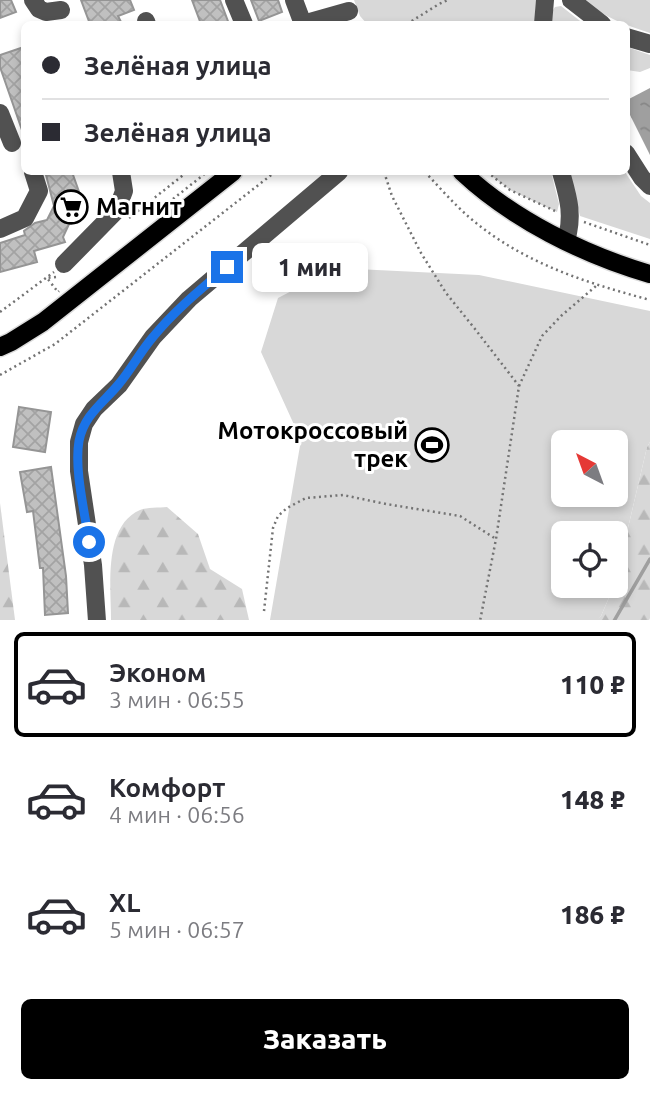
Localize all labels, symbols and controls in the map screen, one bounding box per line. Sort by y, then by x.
text: Зелёная улица [84,51,272,80]
text: Зелёная улица [84,118,272,147]
supermarket icon: Магнит [52,188,90,226]
place label: Магнит [96,193,182,220]
callout: 1 мин [252,243,367,292]
route end [211,251,243,283]
text: 1 мин [278,255,342,280]
place label: Мотокроссовый трек [218,417,408,472]
sports icon: Мотокроссовый трек [413,426,451,464]
north arrow [551,430,628,508]
map controls [551,430,628,598]
button: locate [551,521,628,598]
route start [73,526,105,558]
icon: car [25,653,88,716]
text: Эконом [109,658,206,687]
text: 110 ₽ [560,670,625,699]
text: 3 мин · 06:55 [109,687,245,712]
icon: car [25,768,88,831]
text: Комфорт [109,773,225,802]
text: 148 ₽ [560,785,625,814]
text: 4 мин · 06:56 [109,802,245,827]
icon: car [25,883,88,946]
text: XL [109,888,140,917]
text: 186 ₽ [560,900,625,929]
text: 5 мин · 06:57 [109,917,245,942]
button: Заказать [21,999,629,1079]

